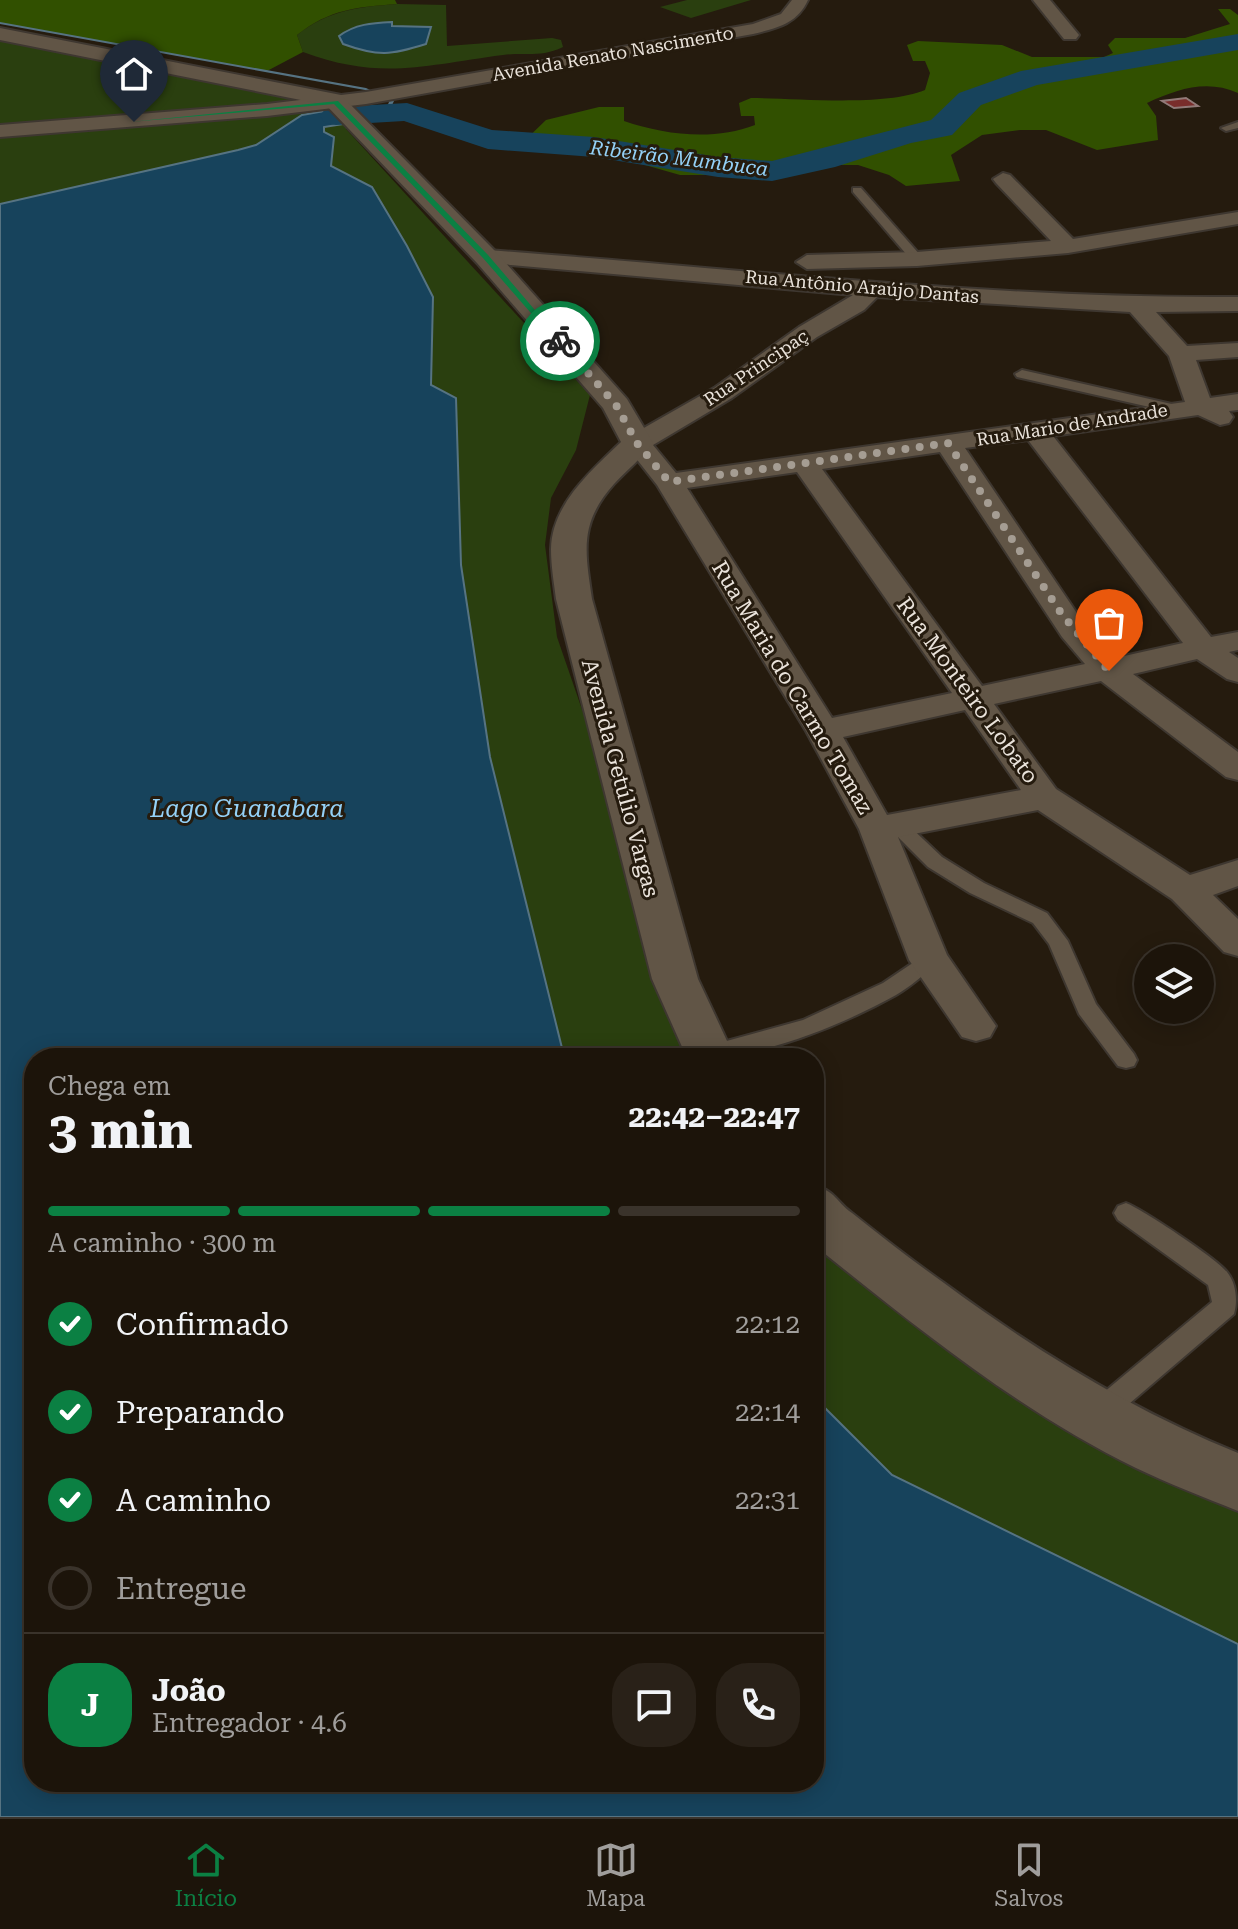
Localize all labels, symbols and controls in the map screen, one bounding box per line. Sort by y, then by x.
street label: Avenida Renato Nascimento [491,22,735,85]
pin [100,40,168,122]
icon: home [112,52,156,96]
water label: Ribeirão Mumbuca [588,135,769,181]
street label: Rua Antônio Araújo Dantas [744,266,980,307]
courier [520,301,600,381]
icon: bike [538,319,582,363]
street label: Rua Principaç [700,325,812,410]
street label: Rua Mario de Andrade [975,399,1169,450]
street label: Rua Maria do Carmo Tomaz [707,556,878,818]
pin [1075,589,1143,671]
street label: Rua Monteiro Lobato [892,592,1044,788]
icon: bag [1087,601,1131,645]
street label: Avenida Getúlio Vargas [577,656,664,900]
water label: Lago Guanabara [149,795,344,823]
map controls [1134,944,1214,1024]
button: layers [1134,944,1214,1024]
text: Chega em [48,1071,171,1101]
text: 22:42–22:47 [628,1099,800,1134]
text: 3 min [48,1100,193,1161]
text: A caminho · 300 m [48,1228,276,1258]
icon: check [48,1302,92,1346]
text: Confirmado [116,1307,289,1342]
text: 22:12 [735,1309,800,1339]
icon: check [48,1390,92,1434]
text: Preparando [116,1395,285,1430]
text: 22:14 [735,1397,800,1427]
icon: check [48,1478,92,1522]
text: A caminho [116,1483,271,1518]
text: 22:31 [735,1485,800,1515]
text: Entregue [116,1571,246,1606]
button: chat [612,1663,696,1747]
button: phone [716,1663,800,1747]
text: João [152,1673,226,1708]
text: J [81,1688,99,1723]
text: Entregador · 4.6 [152,1708,347,1738]
tab: Início [175,1838,237,1911]
tab: Mapa [586,1838,645,1911]
tab: Salvos [995,1838,1063,1911]

